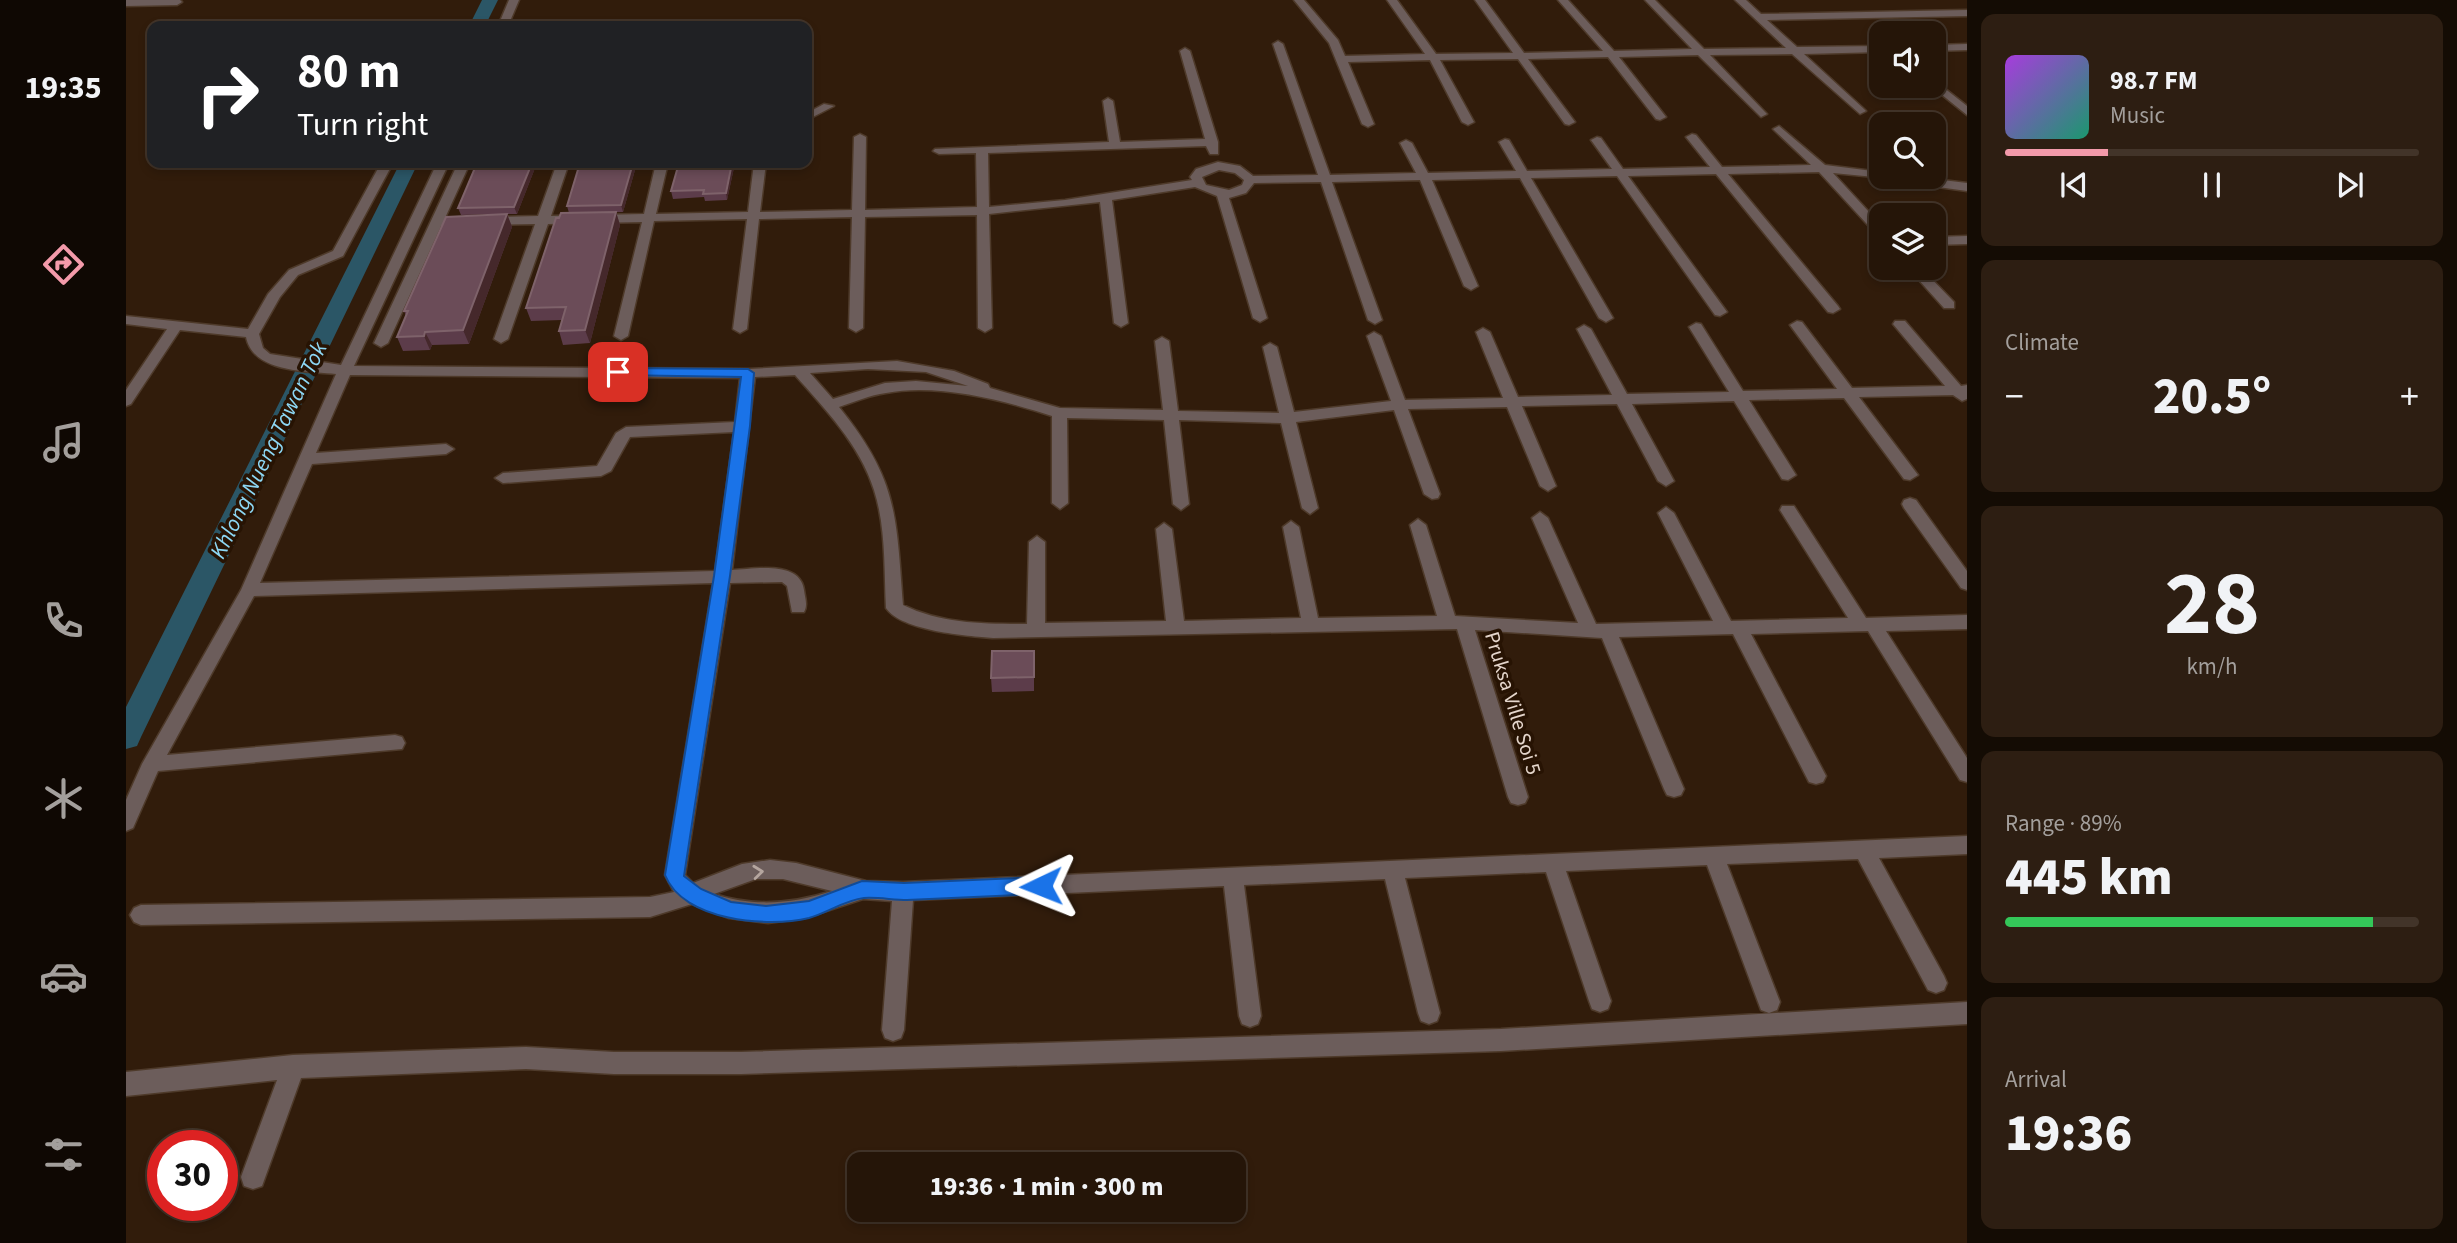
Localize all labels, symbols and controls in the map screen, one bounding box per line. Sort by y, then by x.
map controls [1869,21,1946,280]
button: sound [1869,21,1946,98]
text: 80 m [297,37,401,107]
icon: right [182,49,273,140]
text: 98.7 FM [2110,62,2198,99]
text: 19:35 [24,65,102,111]
text: Music [2110,99,2165,132]
text: Turn right [297,102,428,148]
button: search [1869,112,1946,189]
icon: previous [2055,166,2093,204]
icon: pause [2193,166,2231,204]
icon: next [2331,166,2369,204]
button: layers [1869,203,1946,280]
icon: directions [39,240,88,289]
text: Climate [2005,326,2079,359]
water label: Khlong Nueng Tawan Tok [202,335,336,564]
pin [588,342,648,402]
icon: arrive [599,353,637,391]
text: 20.5° [2153,360,2271,434]
text: − [2005,370,2024,424]
text: + [2400,370,2419,424]
icon: music [39,418,88,467]
text: 28 [2164,540,2260,669]
icon: phone [39,596,88,645]
street label: Pruksa Ville Soi 5 [1477,628,1549,778]
text: km/h [2186,650,2238,683]
icon: climate [39,774,88,823]
text: Range · 89% [2005,807,2122,840]
text: 445 km [2005,841,2173,915]
position arrow [1004,849,1078,923]
one-way arrow [753,865,764,880]
icon: car [39,952,88,1001]
text: Arrival [2005,1063,2067,1096]
text: 19:36 [2005,1097,2132,1171]
icon: filters [39,1130,88,1179]
speed limit sign: 30 [147,1130,238,1221]
text: 19:36 · 1 min · 300 m [930,1168,1163,1205]

